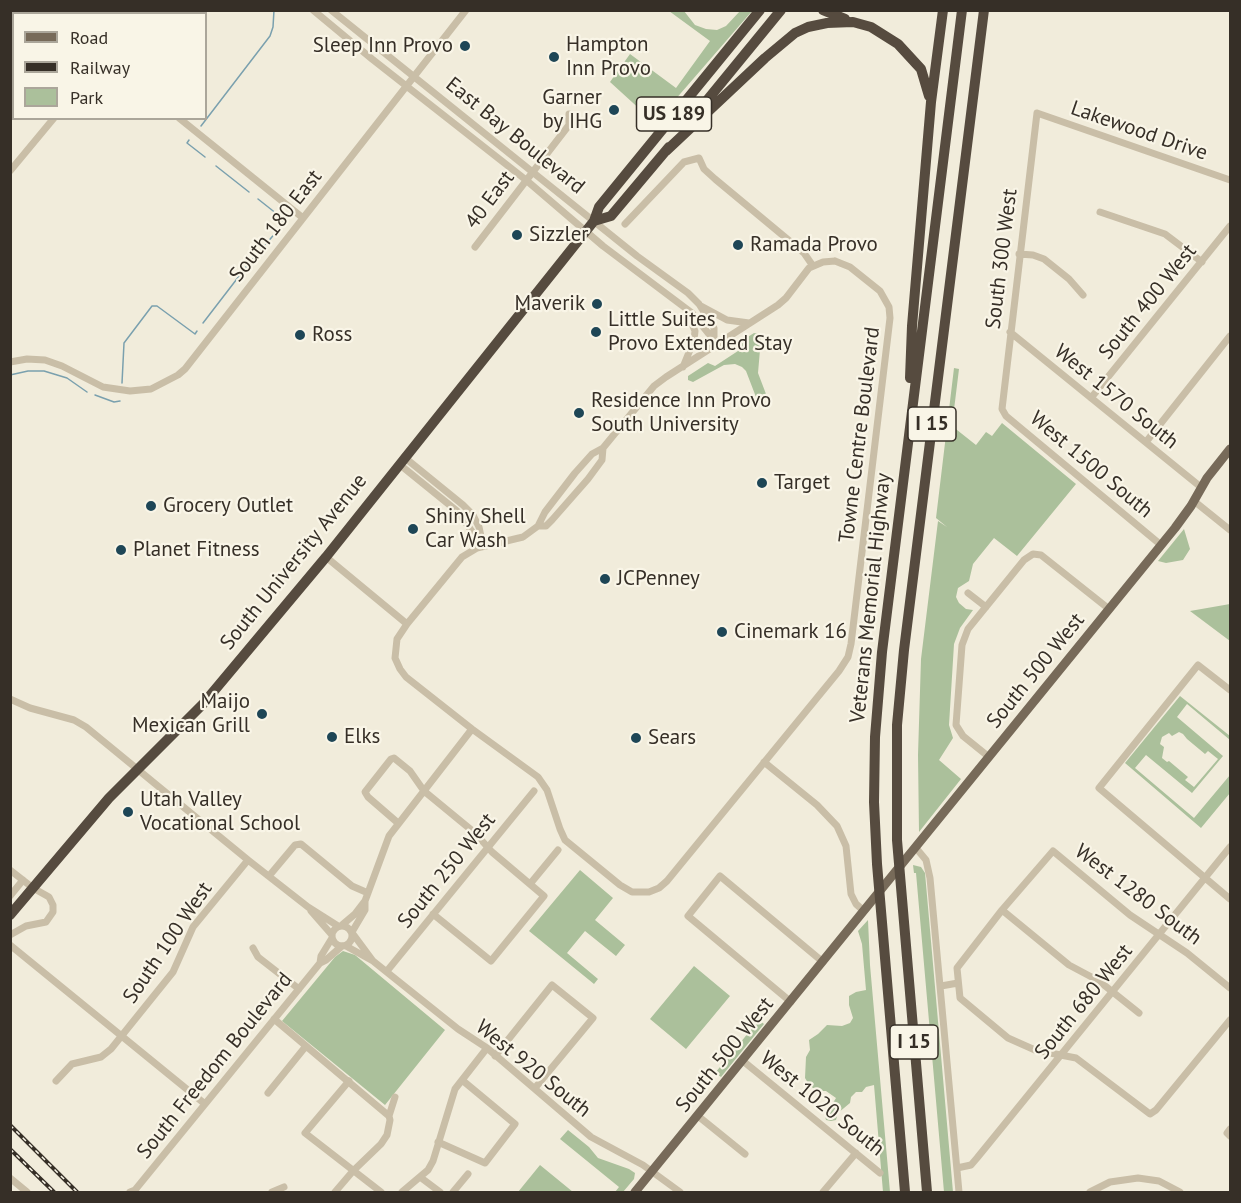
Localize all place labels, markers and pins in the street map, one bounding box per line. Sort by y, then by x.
place label: Hampton Inn Provo [566,32,651,82]
place label: Sleep Inn Provo [313,33,453,59]
marker: Sleep Inn Provo [458,39,472,53]
marker: Hampton Inn Provo [547,50,561,64]
place label: Garner by IHG [542,85,602,135]
marker: Garner by IHG [607,103,621,117]
place label: Sizzler [529,222,588,248]
marker: Sizzler [510,228,524,242]
place label: Ramada Provo [750,232,878,258]
marker: Ramada Provo [731,238,745,252]
place label: Maverik [515,291,585,317]
marker: Maverik [590,297,604,311]
place label: Little Suites Provo Extended Stay [608,307,792,357]
place label: Ross [312,322,352,348]
marker: Little Suites Provo Extended Stay [589,325,603,339]
marker: Ross [293,328,307,342]
place label: Residence Inn Provo South University [591,388,771,438]
marker: Residence Inn Provo South University [572,406,586,420]
place label: Target [774,470,830,496]
marker: Target [755,476,769,490]
place label: Grocery Outlet [163,493,293,519]
marker: Grocery Outlet [144,499,158,513]
place label: Shiny Shell Car Wash [425,504,526,554]
marker: Shiny Shell Car Wash [406,522,420,536]
place label: Planet Fitness [133,537,260,563]
marker: Planet Fitness [114,543,128,557]
place label: JCPenney [617,566,700,592]
marker: JCPenney [598,572,612,586]
place label: Cinemark 16 [734,619,847,645]
marker: Cinemark 16 [715,625,729,639]
place label: Maijo Mexican Grill [132,689,250,739]
marker: Maijo Mexican Grill [255,707,269,721]
place label: Elks [344,724,380,750]
place label: Sears [648,725,696,751]
marker: Elks [325,730,339,744]
marker: Sears [629,731,643,745]
place label: Utah Valley Vocational School [140,787,300,837]
marker: Utah Valley Vocational School [121,805,135,819]

